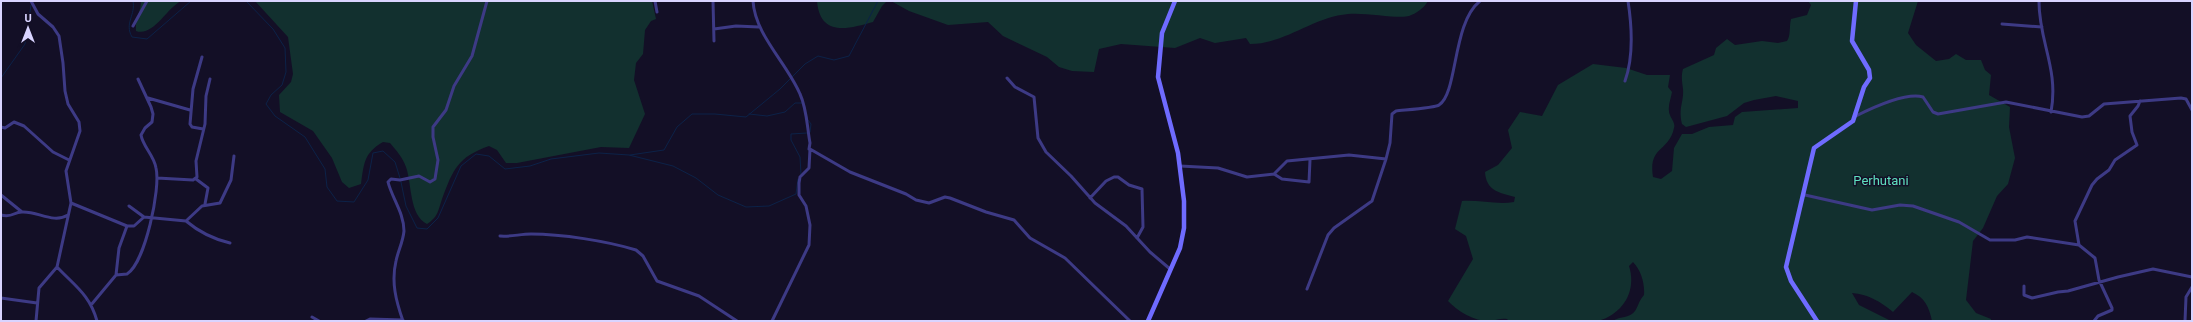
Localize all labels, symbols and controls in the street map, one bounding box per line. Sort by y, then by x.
north arrow [8,8,48,48]
text: U [24,12,32,25]
park label: Perhutani [1853,173,1909,188]

